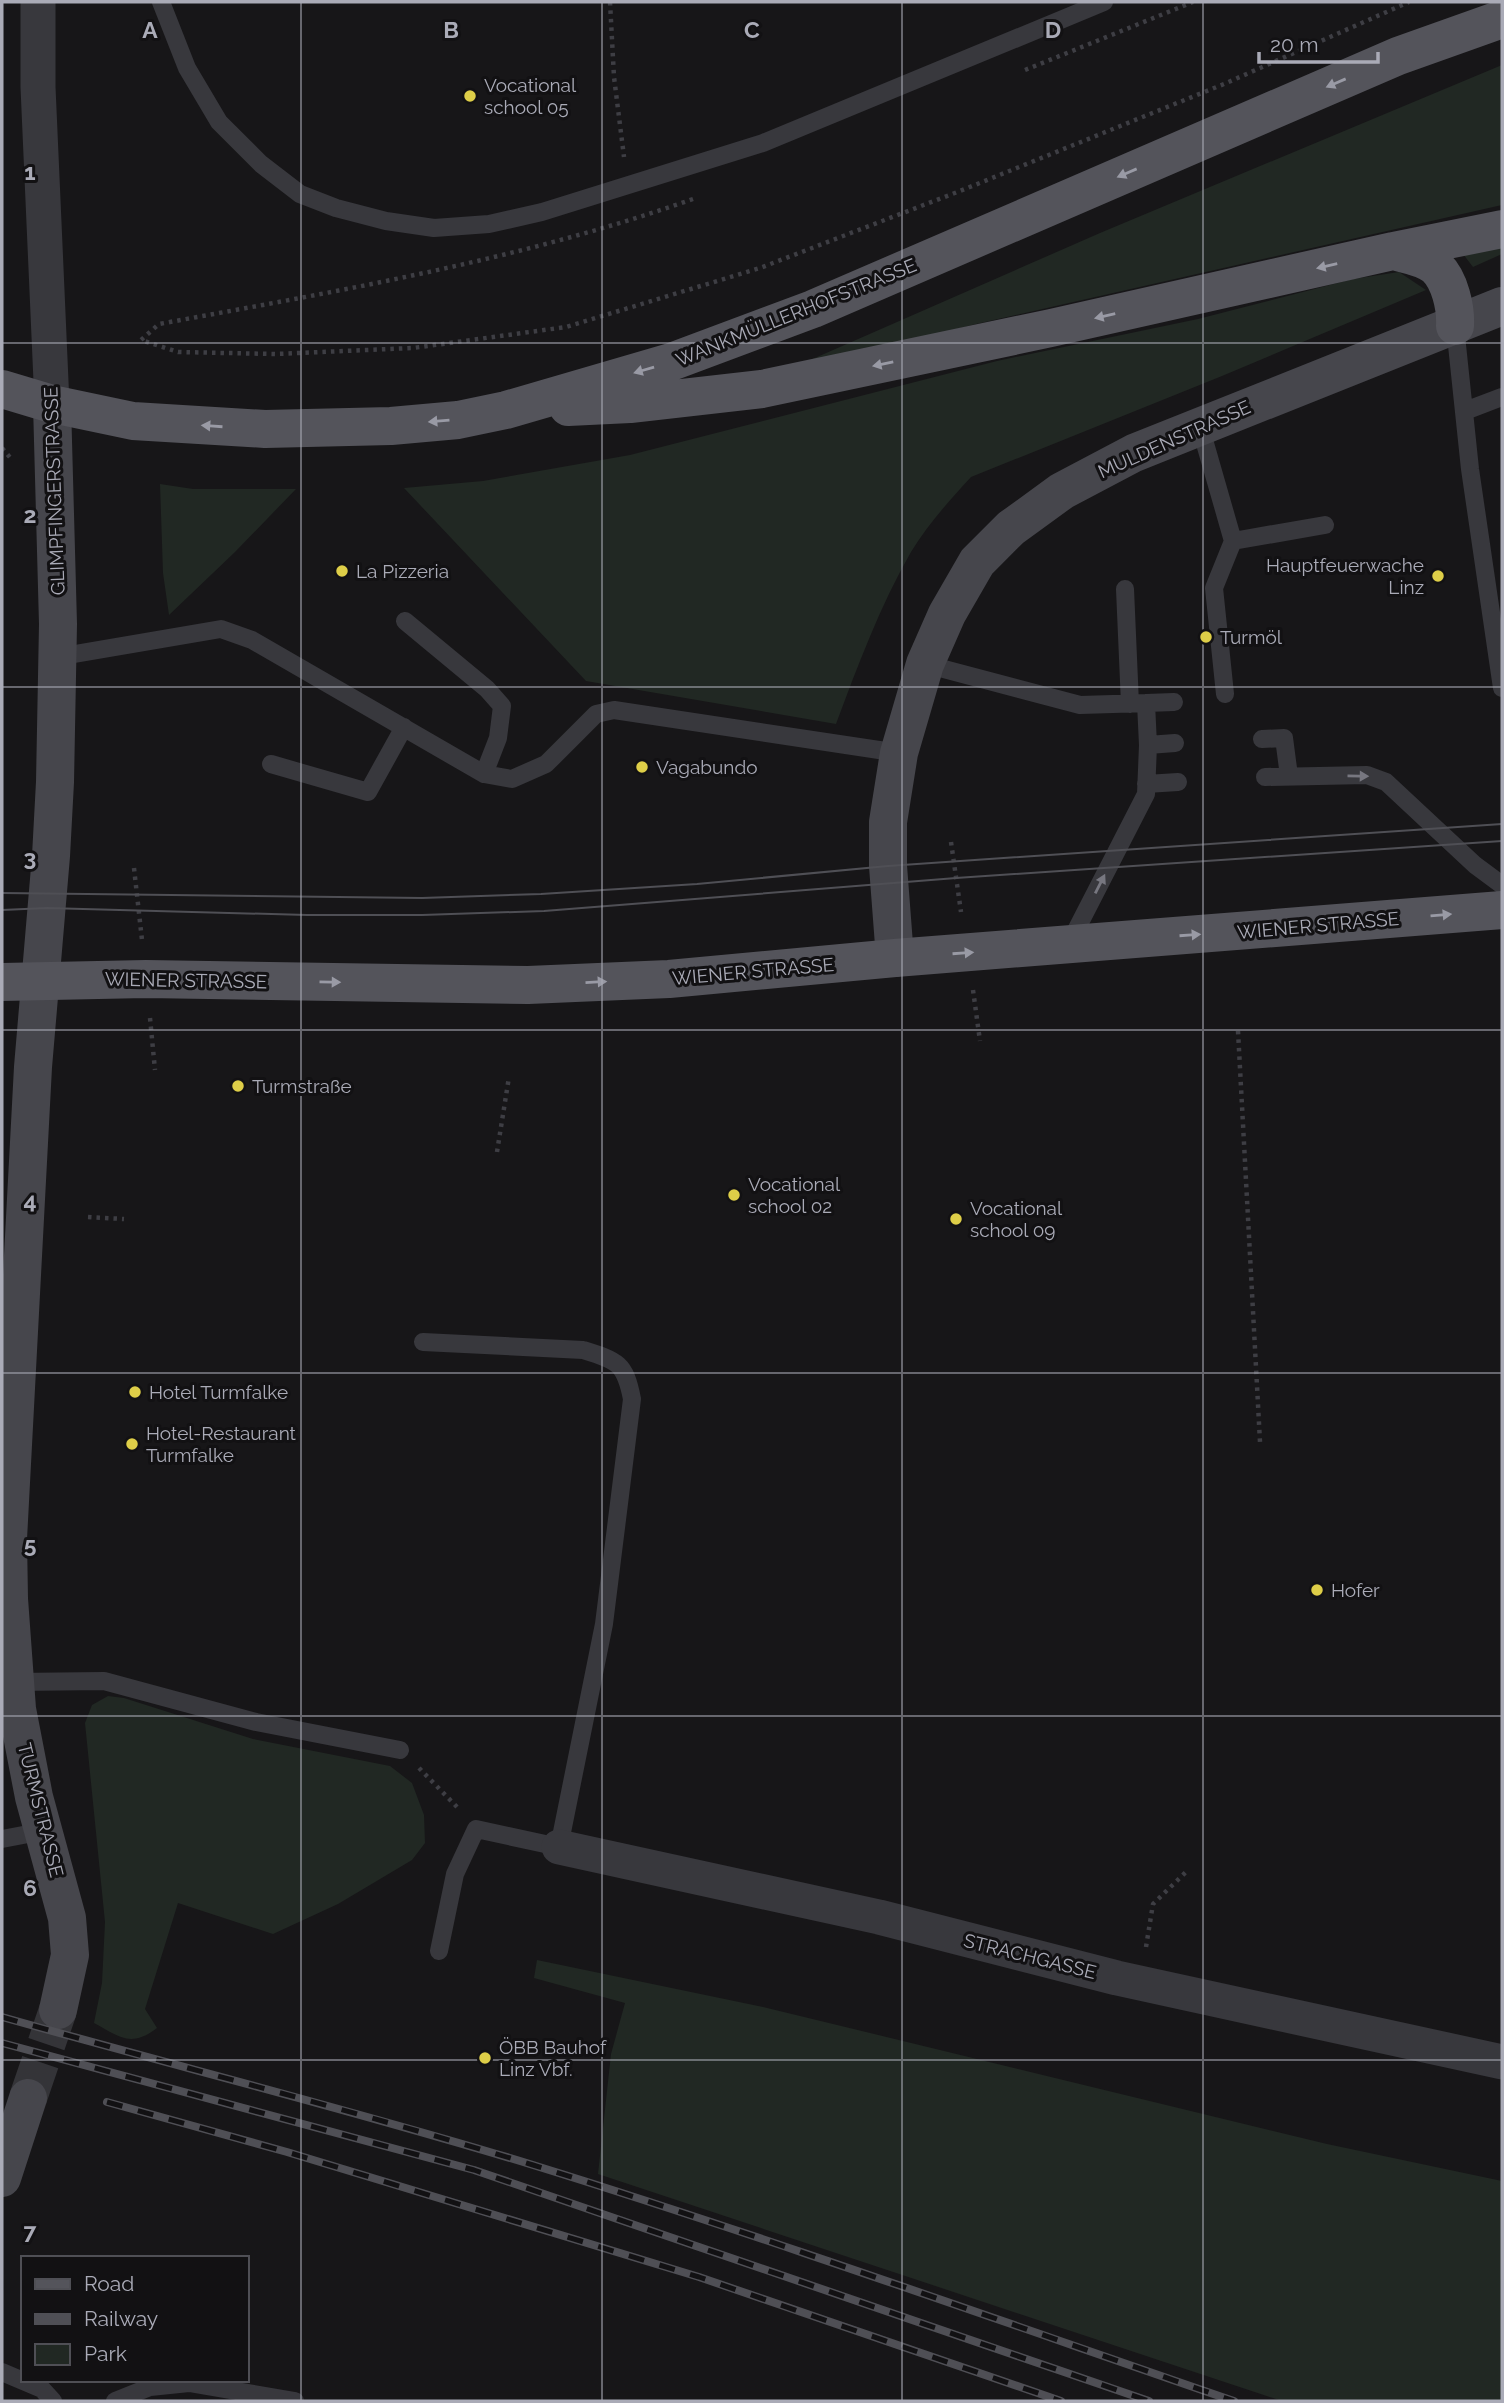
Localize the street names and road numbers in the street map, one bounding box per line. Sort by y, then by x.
street label: WANKMÜLLERHOFSTRASSE [672,254,920,370]
street label: GLIMPFINGERSTRASSE [39,386,69,596]
street label: MULDENSTRASSE [1094,395,1254,483]
street label: WIENER STRASSE [1236,907,1400,943]
street label: WIENER STRASSE [671,953,835,989]
street label: WIENER STRASSE [105,968,267,992]
street label: TURMSTRASSE [14,1741,68,1879]
street label: STRACHGASSE [961,1929,1099,1983]

